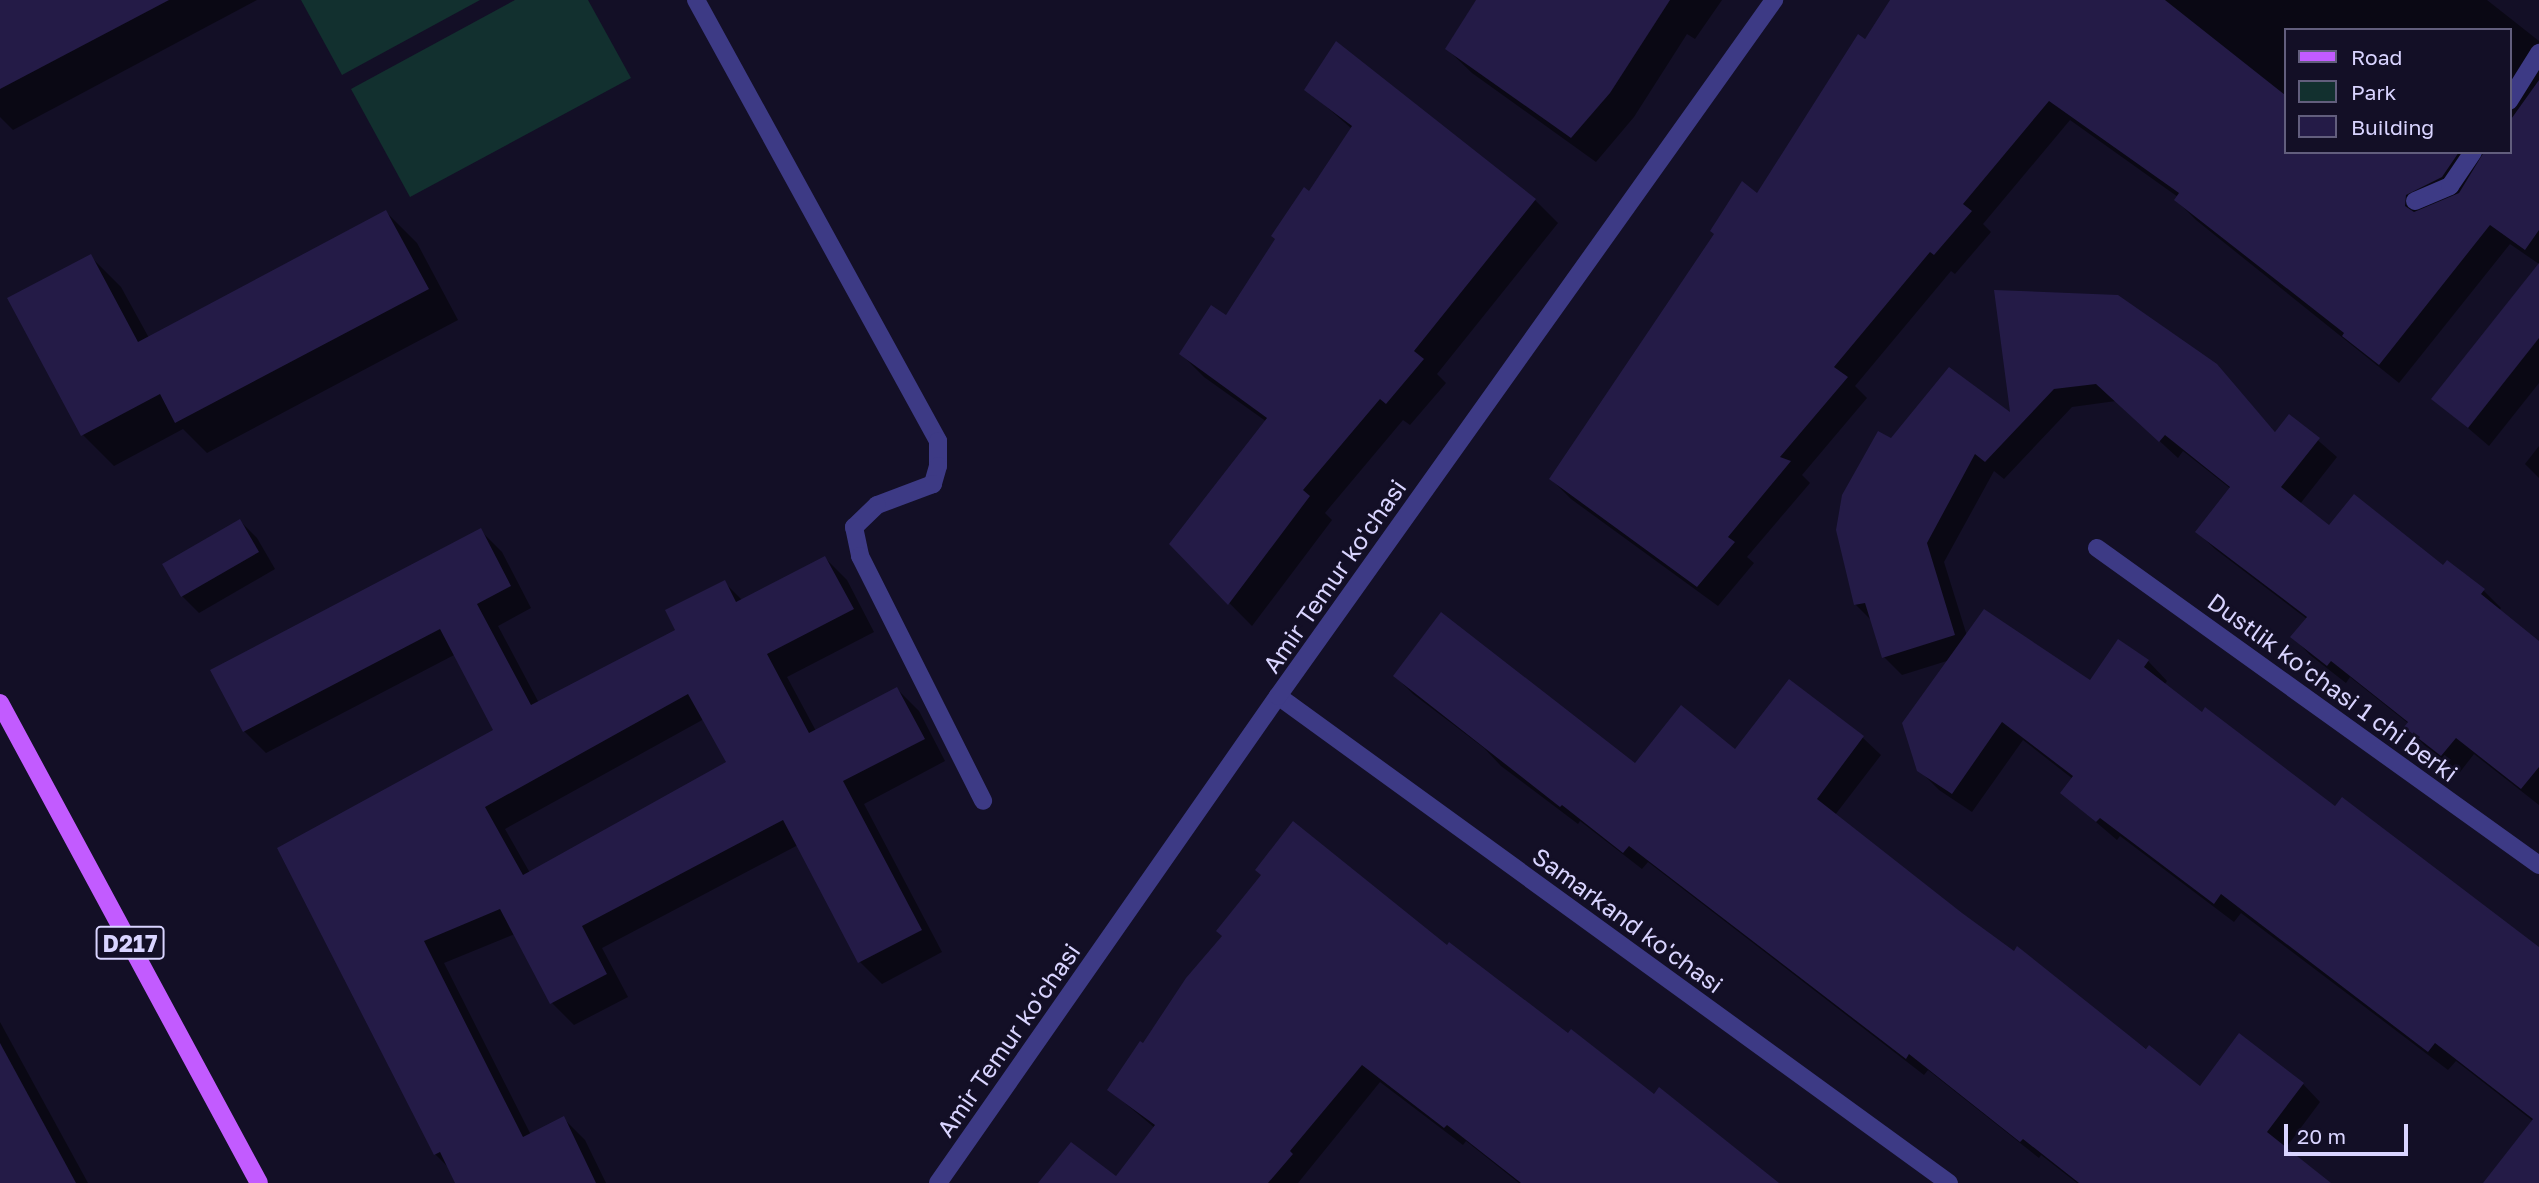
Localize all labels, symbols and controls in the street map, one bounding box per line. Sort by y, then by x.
legend [2284,28,2511,154]
text: Road [2351,44,2402,70]
text: Park [2351,79,2396,105]
text: Building [2351,114,2434,140]
street label: Amir Temur ko'chasi [1256,474,1412,678]
street label: Dustlik ko'chasi 1 chi berki [2202,587,2464,787]
street label: Samarkand ko'chasi [1527,841,1729,999]
road number: D217 [95,924,165,962]
street label: Amir Temur ko'chasi [930,938,1086,1142]
scale bar [2287,1110,2411,1154]
text: 20 m [2297,1123,2346,1149]

